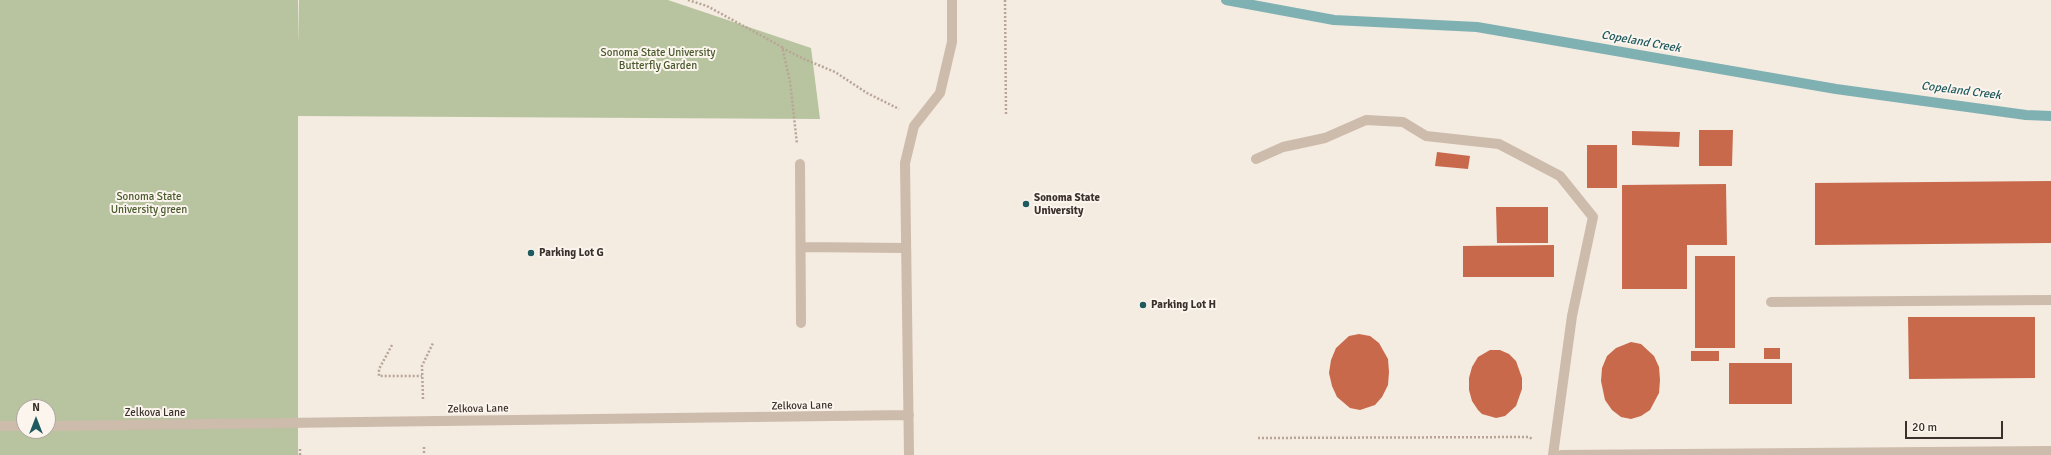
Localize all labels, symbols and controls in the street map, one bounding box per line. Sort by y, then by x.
water label: Copeland Creek [1600,28,1682,56]
park label: Sonoma State University Butterfly Garden [601,46,715,72]
water label: Copeland Creek [1920,79,2002,103]
park label: Sonoma State University green [111,190,187,216]
place label: Sonoma State University [1034,191,1100,217]
marker: Sonoma State University [1021,199,1031,209]
place label: Parking Lot G [539,246,604,260]
marker: Parking Lot G [526,248,536,258]
place label: Parking Lot H [1151,298,1216,312]
marker: Parking Lot H [1138,300,1148,310]
north arrow [16,399,56,439]
street label: Zelkova Lane [771,399,833,413]
text: N [32,401,40,414]
street label: Zelkova Lane [447,402,509,416]
street label: Zelkova Lane [124,406,186,420]
scale bar [1907,413,2005,439]
text: 20 m [1912,420,1937,435]

